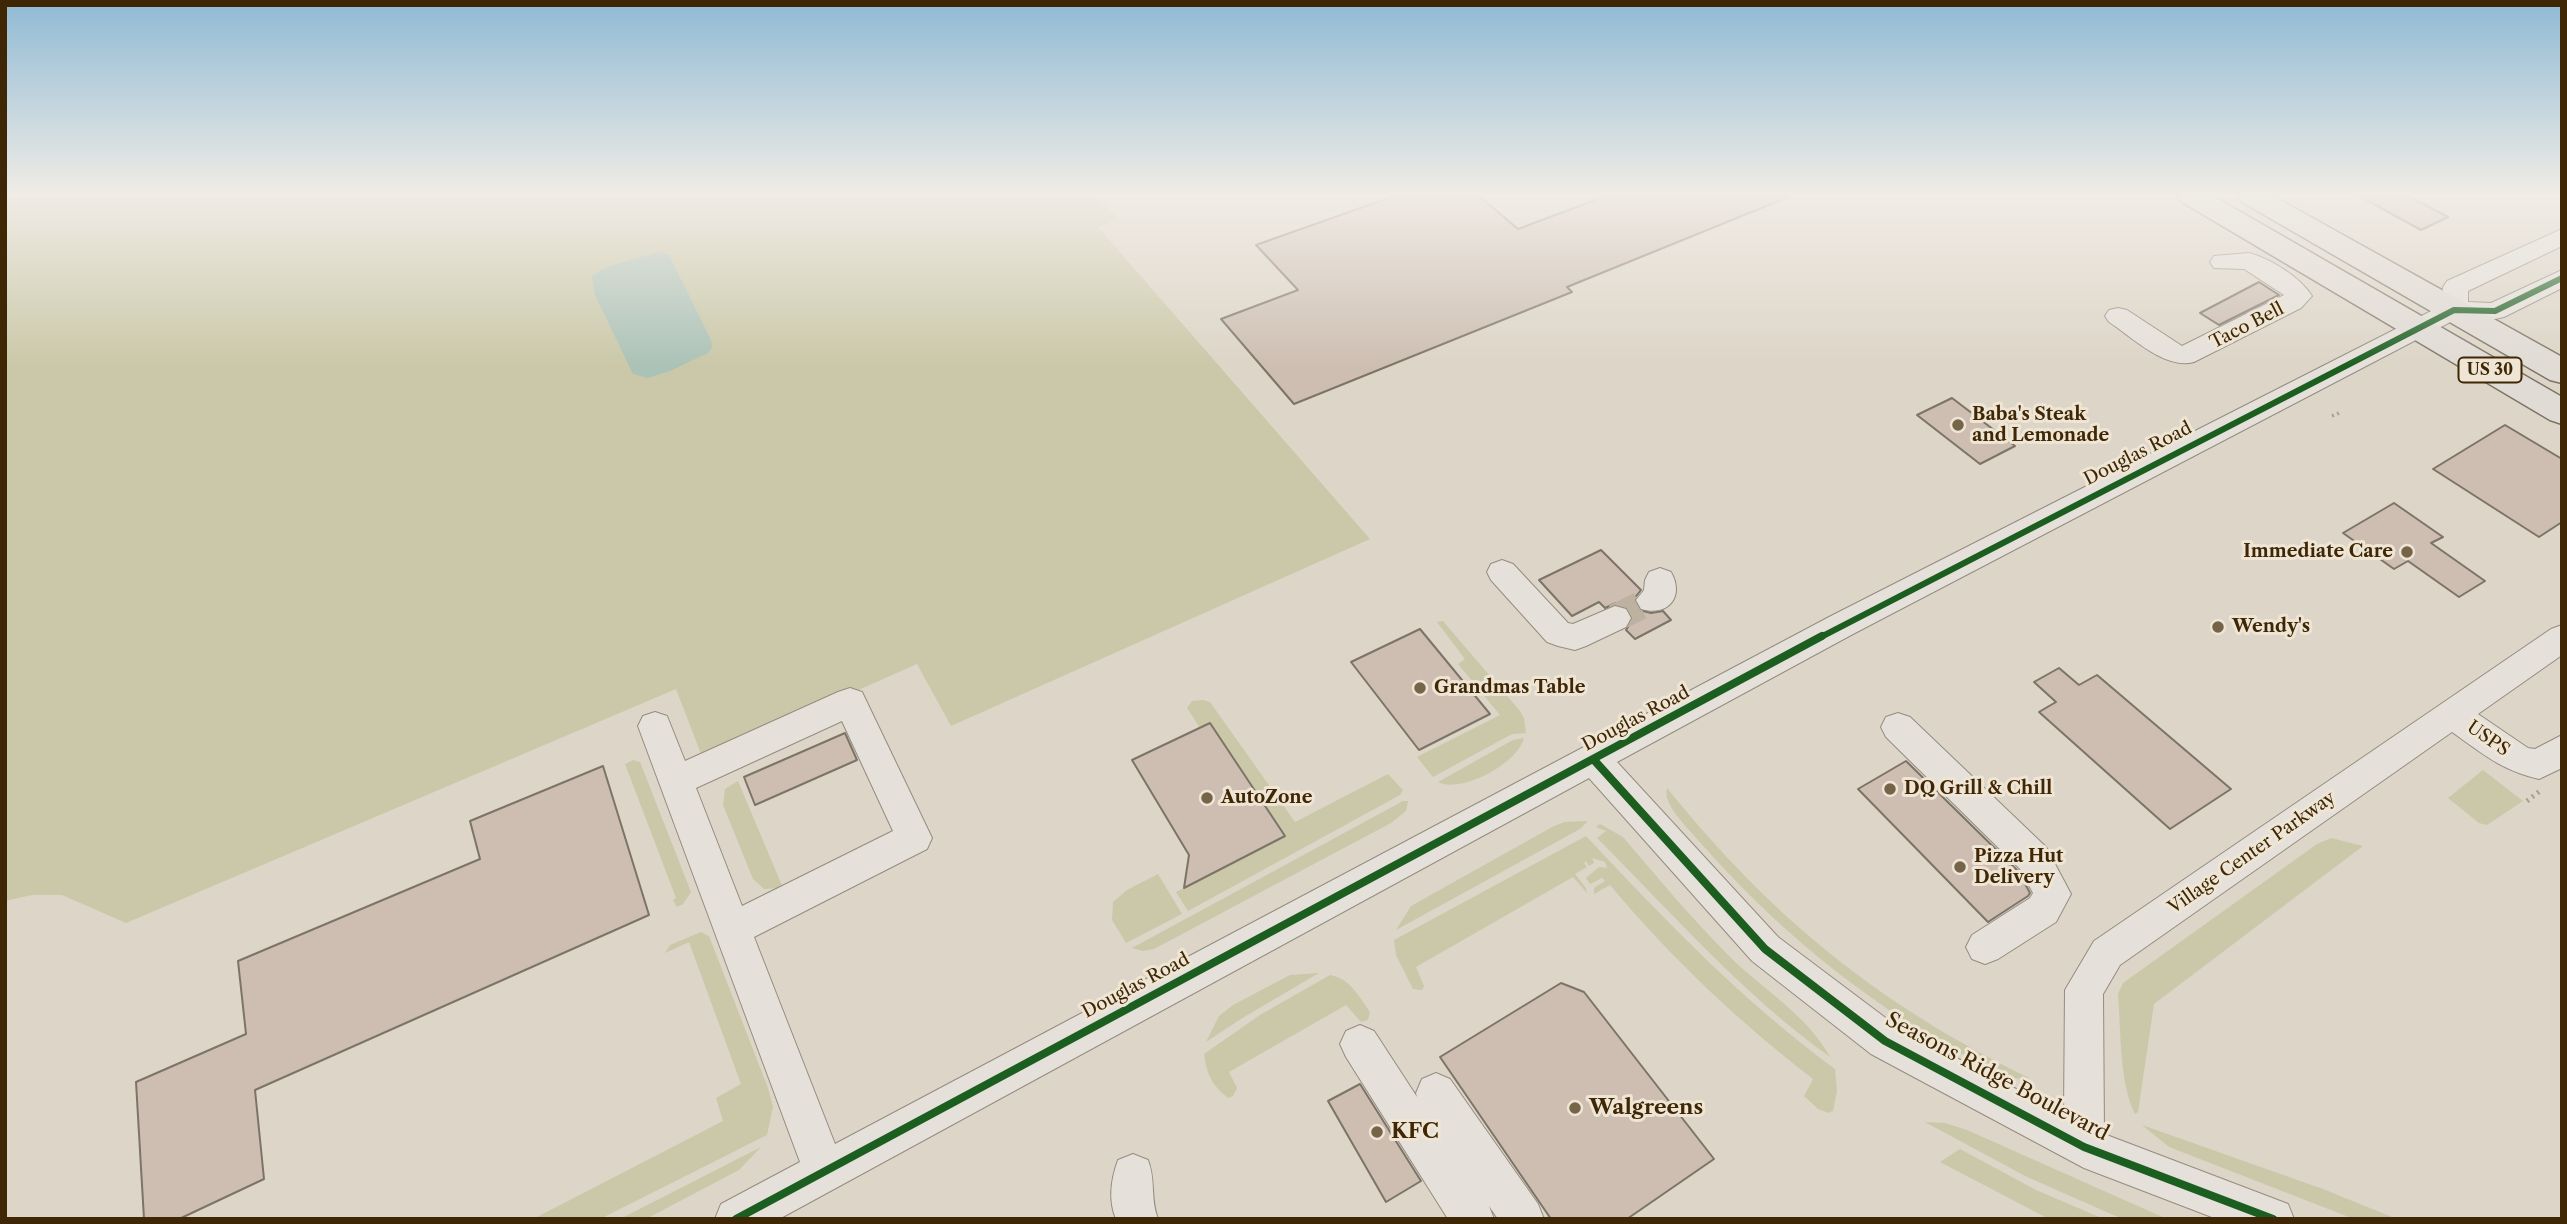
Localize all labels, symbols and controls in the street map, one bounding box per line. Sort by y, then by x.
street label: Taco Bell [2207,298,2287,354]
road number: US 30 [2458,358,2522,382]
place label: Baba's Steak and Lemonade [1972,404,2109,446]
marker: Baba's Steak and Lemonade [1950,417,1966,433]
street label: Douglas Road [2080,418,2196,490]
place label: Immediate Care [2243,541,2393,563]
marker: Immediate Care [2399,544,2415,560]
place label: Wendy's [2232,616,2310,638]
marker: Wendy's [2210,619,2226,635]
place label: Grandmas Table [1434,677,1586,699]
marker: Grandmas Table [1412,680,1428,696]
street label: Douglas Road [1579,682,1693,756]
street label: USPS [2462,717,2514,761]
place label: DQ Grill & Chill [1904,778,2052,800]
marker: DQ Grill & Chill [1882,781,1898,797]
place label: AutoZone [1221,787,1312,809]
street label: Village Center Parkway [2164,787,2340,919]
marker: AutoZone [1199,790,1215,806]
place label: Pizza Hut Delivery [1974,846,2063,888]
marker: Pizza Hut Delivery [1952,859,1968,875]
street label: Douglas Road [1079,949,1193,1023]
street label: Seasons Ridge Boulevard [1881,1007,2113,1147]
place label: Walgreens [1589,1095,1703,1121]
marker: Walgreens [1567,1100,1583,1116]
place label: KFC [1391,1119,1439,1145]
marker: KFC [1369,1124,1385,1140]

